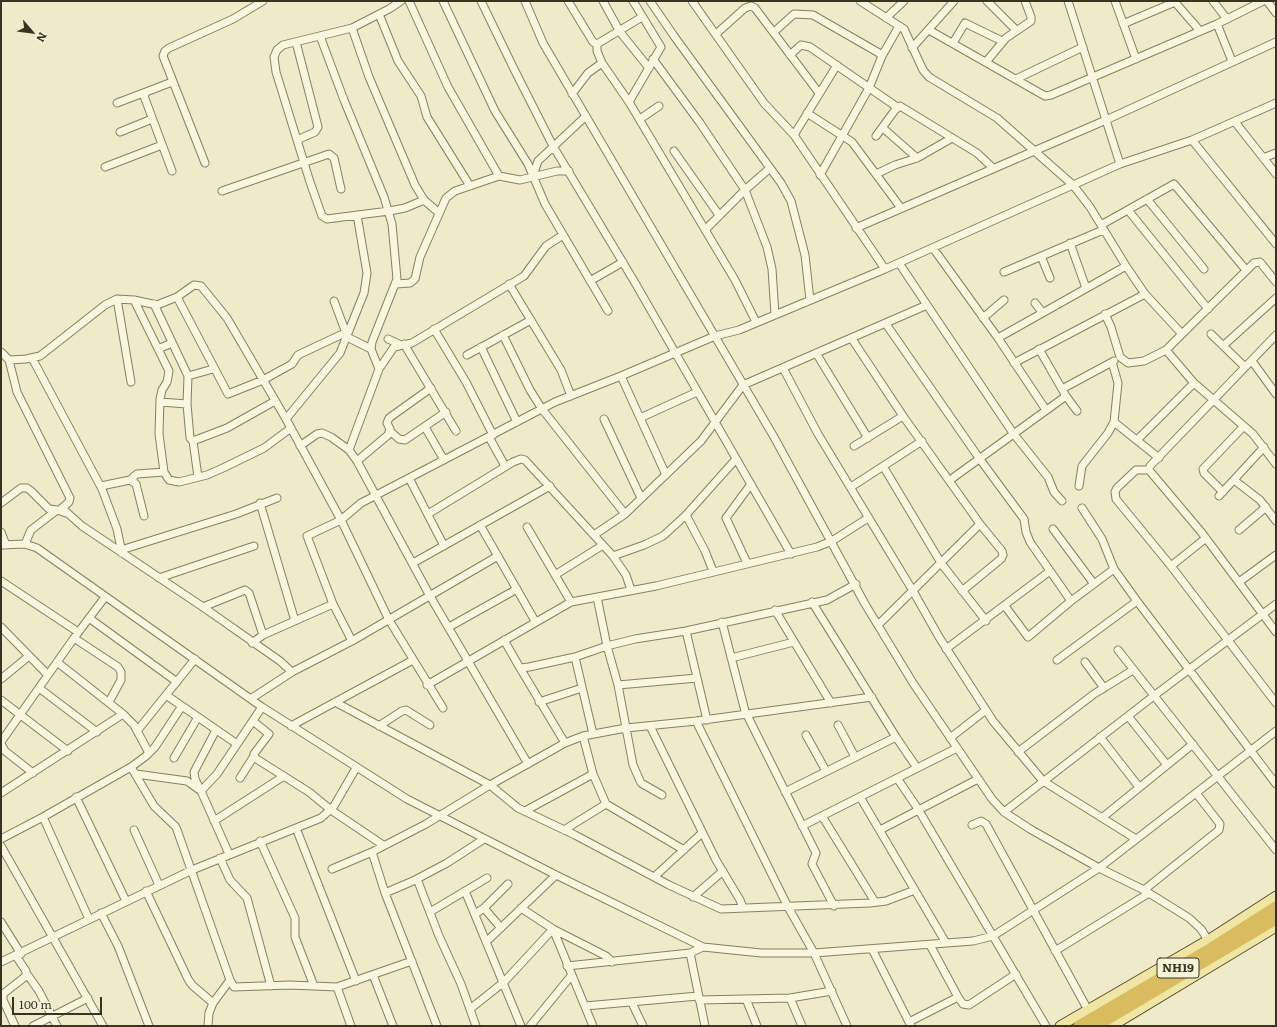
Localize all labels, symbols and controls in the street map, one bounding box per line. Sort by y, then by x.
north arrow [12,12,52,52]
text: N [33,30,52,45]
road number: NH19 [1157,958,1199,978]
scale bar [14,989,104,1015]
text: 100 m [19,995,52,1013]

